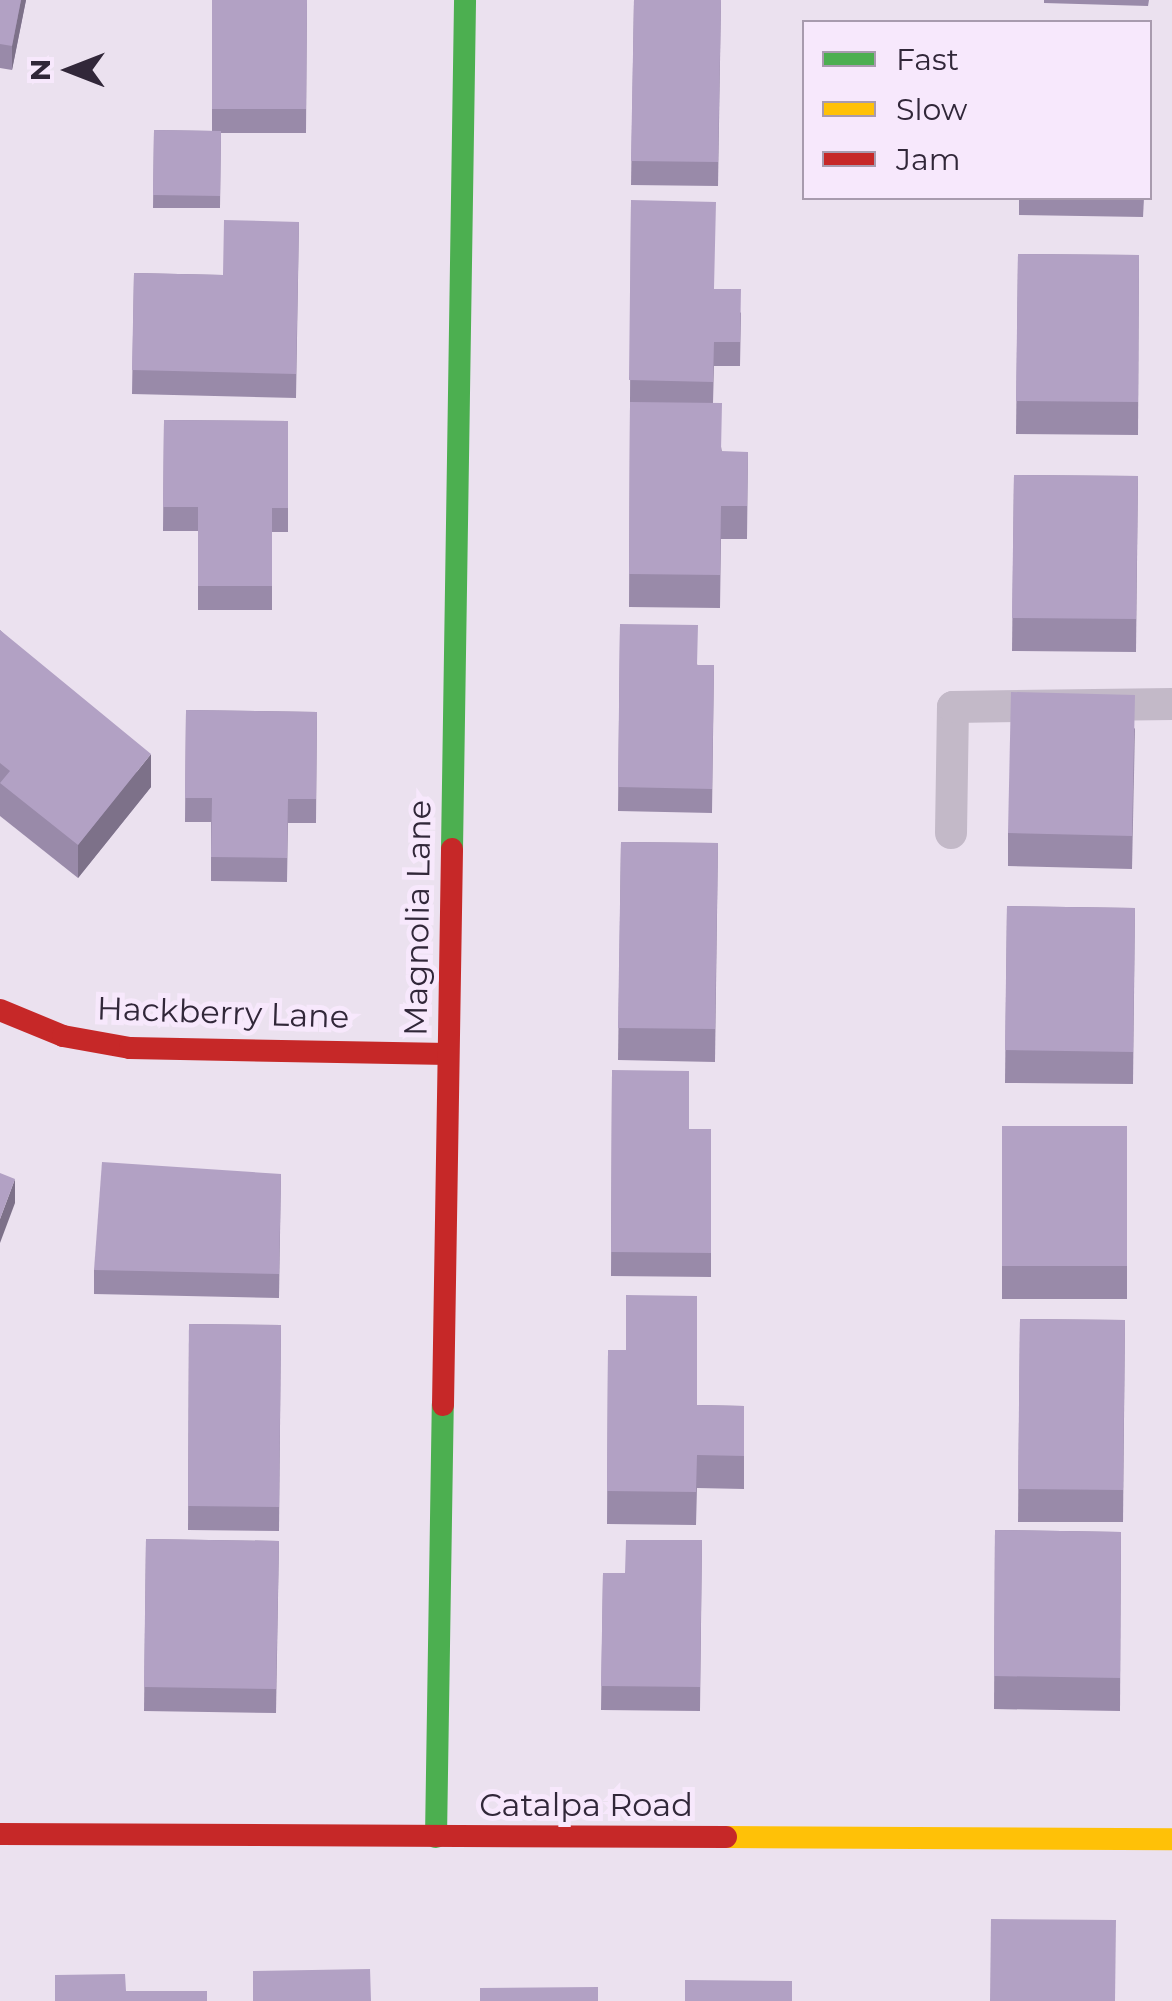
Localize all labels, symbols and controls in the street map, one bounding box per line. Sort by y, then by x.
north arrow [20,20,120,120]
legend [802,20,1152,200]
text: Fast [896,41,959,78]
text: N [23,59,57,81]
text: Slow [896,91,967,128]
text: Jam [896,141,961,178]
street label: Magnolia Lane [397,800,439,1036]
street label: Hackberry Lane [96,989,350,1037]
street label: Catalpa Road [479,1786,693,1824]

